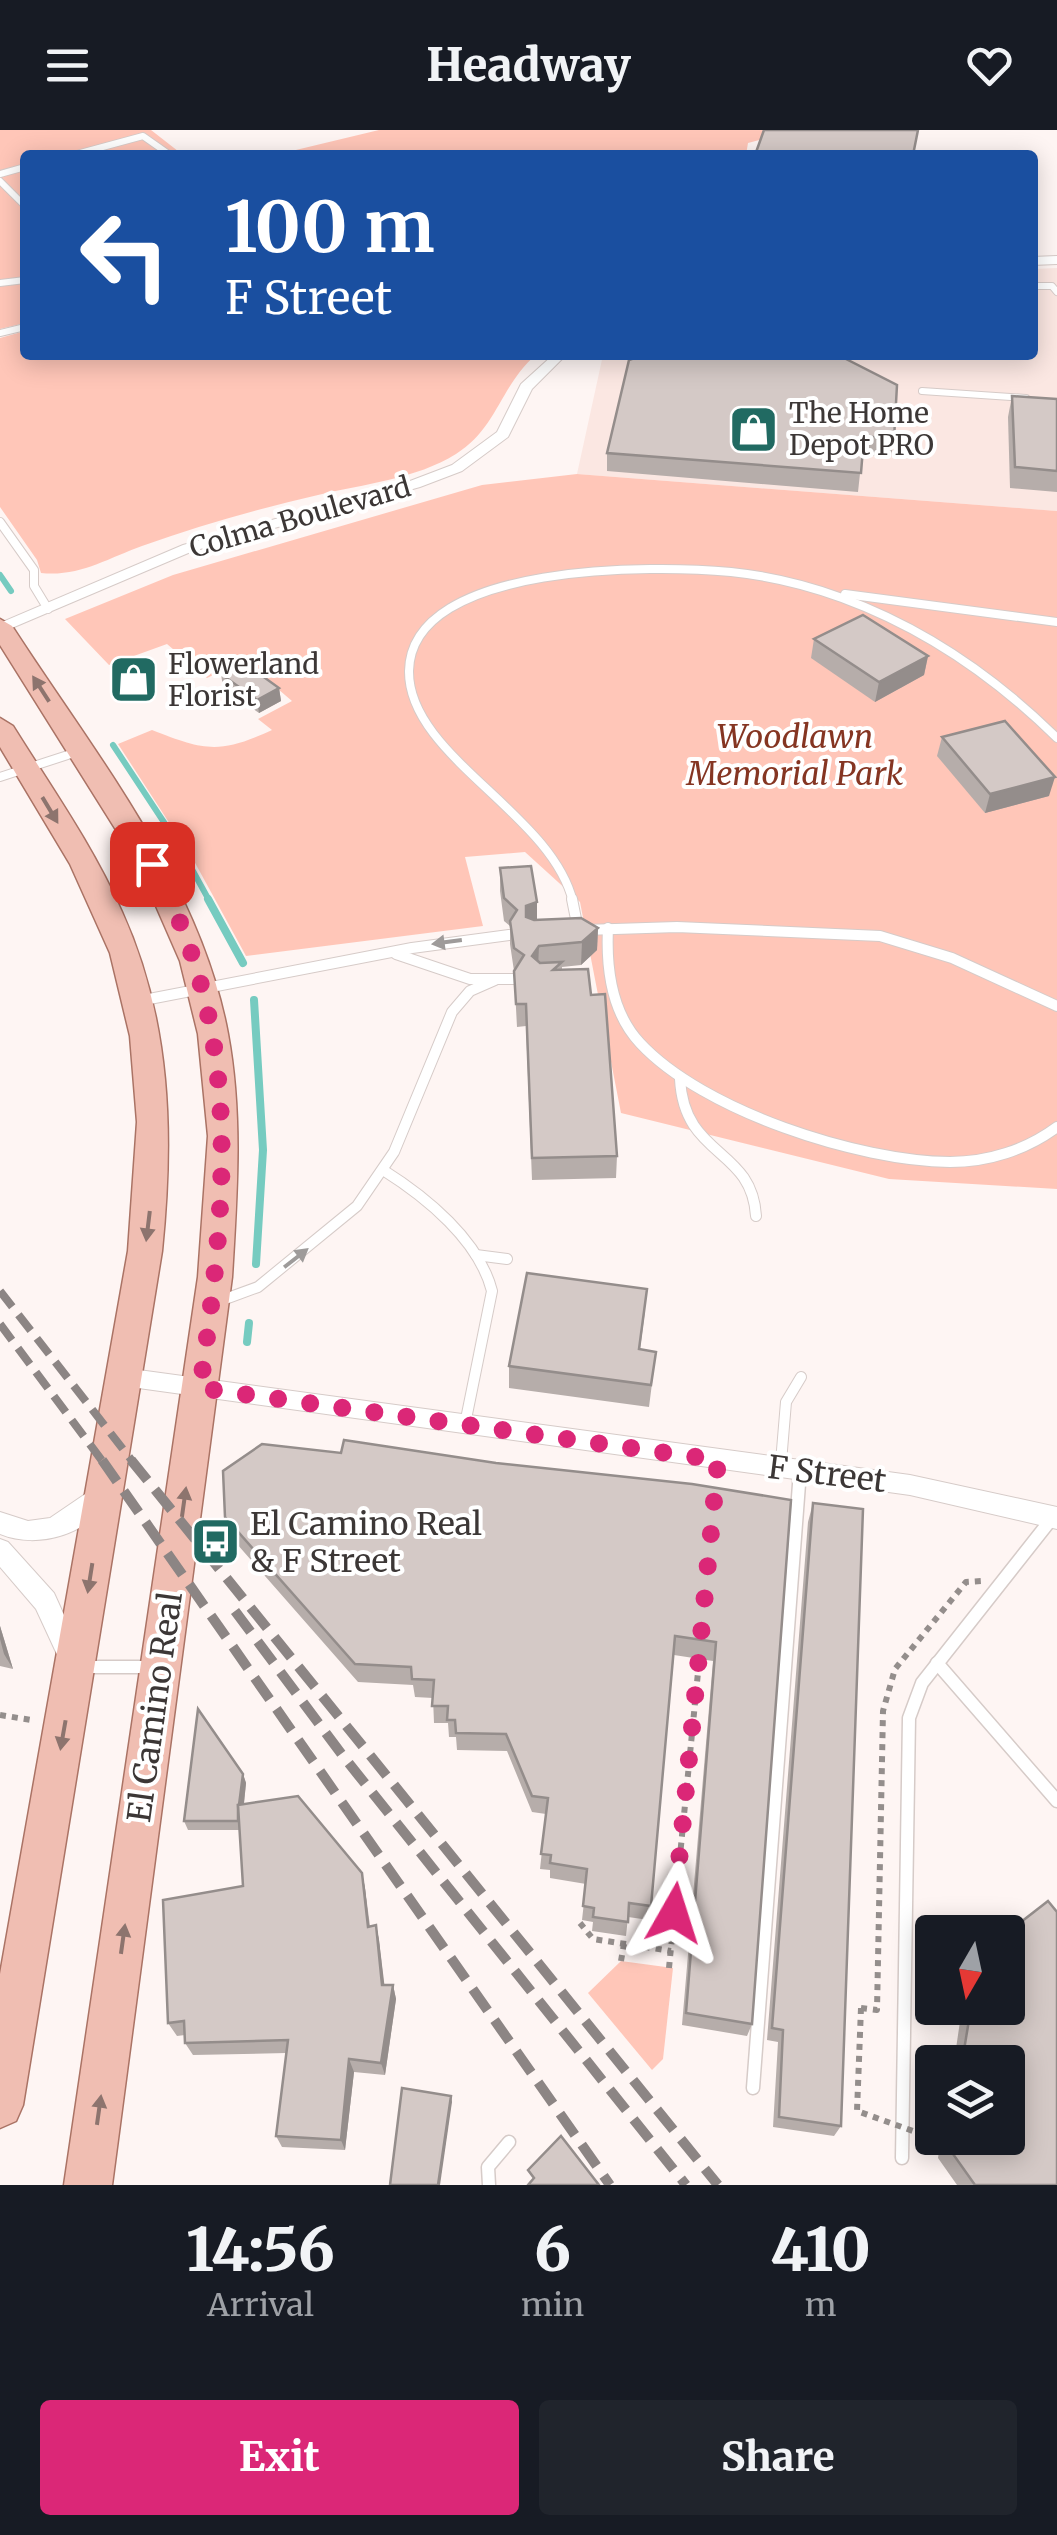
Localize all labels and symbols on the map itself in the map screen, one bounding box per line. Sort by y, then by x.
place label: The Home Depot PRO [789,395,934,463]
shop icon: The Home Depot PRO [728,403,780,455]
street label: Colma Boulevard [185,468,415,566]
place label: Flowerland Florist [168,646,319,714]
shop icon: Flowerland Florist [107,654,159,706]
one-way arrow [32,675,50,703]
park label: Woodlawn Memorial Park [685,717,904,794]
one-way arrow [41,796,58,824]
pin [110,822,195,907]
one-way arrow [431,935,462,951]
one-way arrow [140,1211,156,1243]
one-way arrow [283,1249,309,1269]
street label: F Street [766,1447,889,1501]
one-way arrow [176,1485,192,1517]
place label: El Camino Real & F Street [250,1504,482,1581]
bus stop icon: El Camino Real & F Street [189,1516,241,1568]
one-way arrow [82,1563,97,1594]
street label: El Camino Real [119,1589,191,1825]
one-way arrow [55,1720,70,1751]
position arrow [622,1861,726,1965]
north arrow [915,1915,1025,2025]
one-way arrow [115,1923,131,1954]
one-way arrow [91,2094,107,2126]

